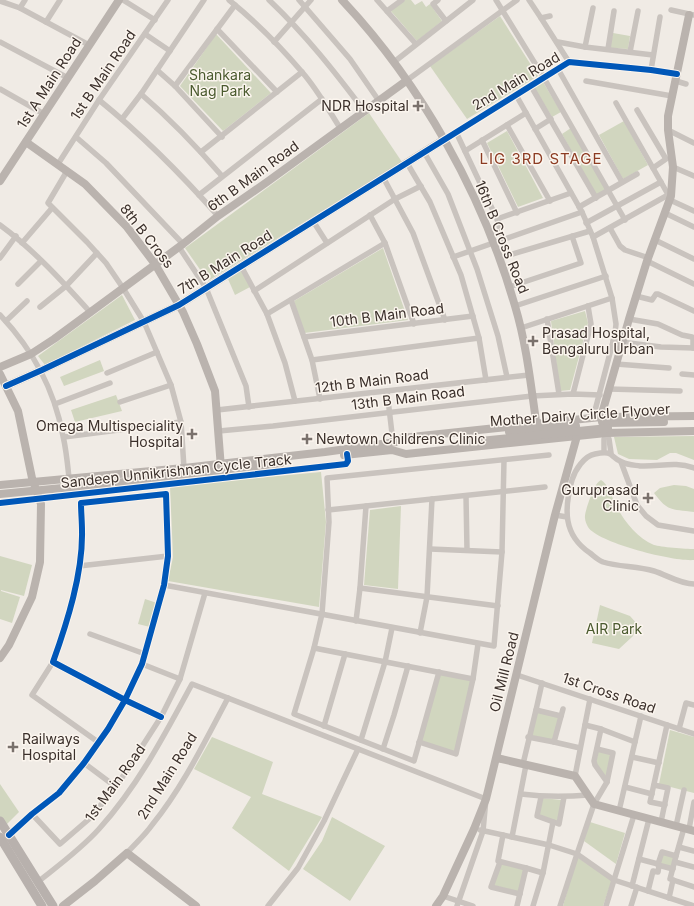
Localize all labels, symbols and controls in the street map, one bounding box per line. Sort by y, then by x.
street label: 1st B Main Road [66,27,139,123]
street label: 1st A Main Road [13,34,84,131]
street label: 2nd Main Road [469,48,563,113]
park label: Shankara Nag Park [189,66,251,99]
place label: NDR Hospital [321,97,409,114]
marker: NDR Hospital [412,100,424,112]
street label: 6th B Main Road [204,137,302,214]
district label: LIG 3RD STAGE [480,149,602,168]
street label: 16th B Cross Road [472,178,533,296]
street label: 8th B Cross [117,200,178,271]
street label: 7th B Main Road [175,226,275,297]
street label: 10th B Main Road [329,299,445,330]
place label: Prasad Hospital, Bengaluru Urban [542,324,654,357]
marker: Prasad Hospital, Bengaluru Urban [527,335,539,347]
street label: 12th B Main Road [314,365,430,396]
street label: 13th B Main Road [350,382,466,413]
street label: Mother Dairy Circle Flyover [489,400,671,429]
place label: Omega Multispeciality Hospital [36,417,183,450]
marker: Omega Multispeciality Hospital [186,428,198,440]
place label: Newtown Childrens Clinic [316,430,486,447]
marker: Newtown Childrens Clinic [301,433,313,445]
street label: Sandeep Unnikrishnan Cycle Track [60,450,292,491]
place label: Guruprasad Clinic [561,481,639,514]
marker: Guruprasad Clinic [642,492,654,504]
park label: AIR Park [586,620,642,637]
street label: Oil Mill Road [485,630,522,714]
street label: 1st Cross Road [560,669,658,716]
street label: 2nd Main Road [133,729,200,822]
place label: Railways Hospital [22,730,80,763]
marker: Railways Hospital [7,741,19,753]
street label: 1st Main Road [81,741,148,825]

